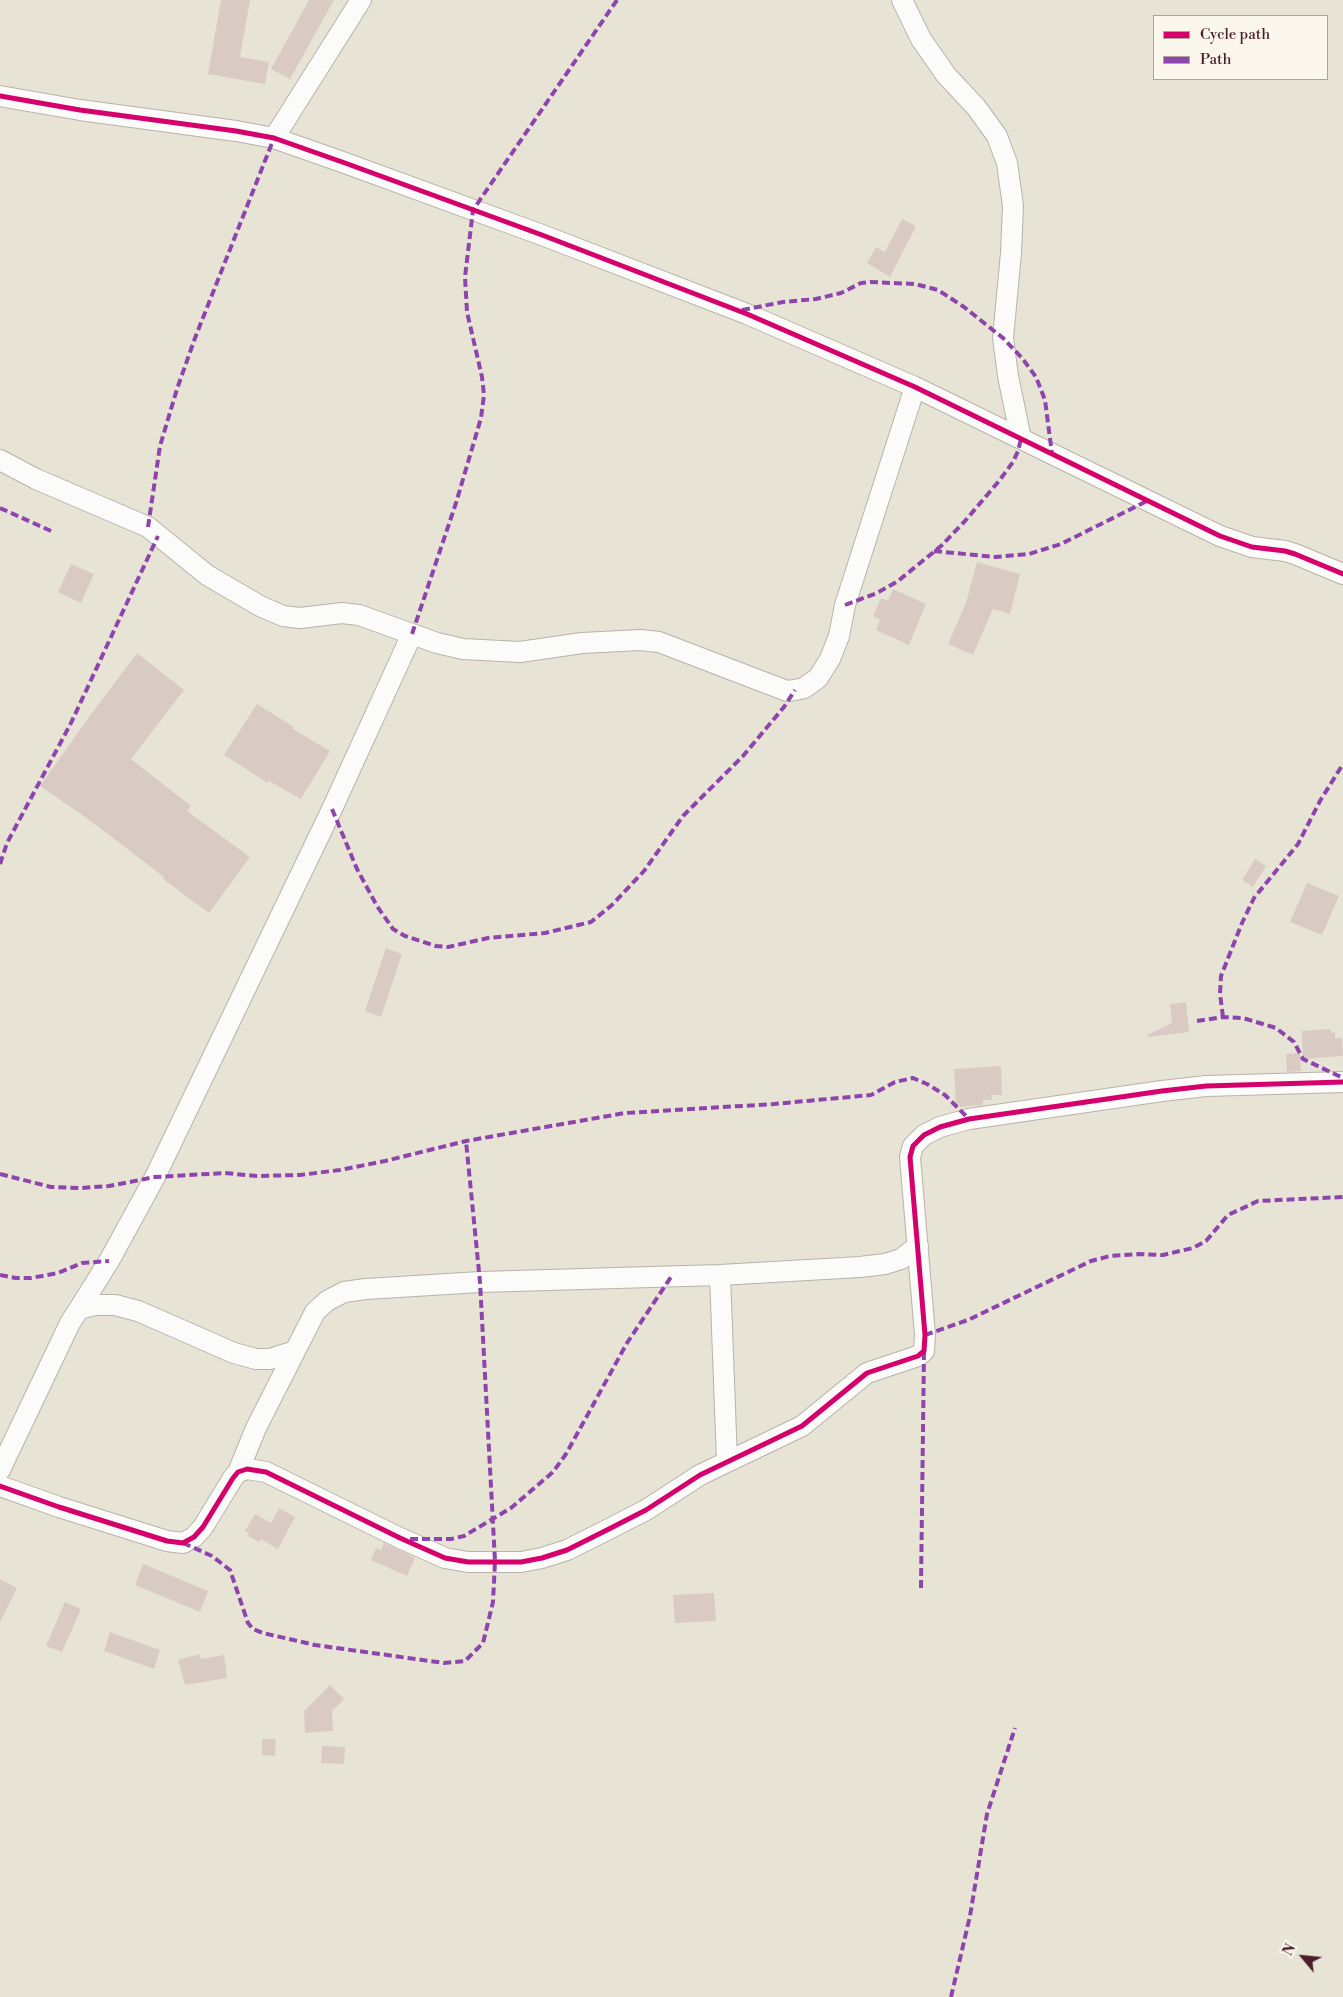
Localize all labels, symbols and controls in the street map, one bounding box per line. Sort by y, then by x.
legend [1153,15,1328,80]
text: Cycle path [1200,25,1270,44]
text: Path [1200,50,1232,69]
north arrow [1278,1932,1328,1982]
text: N [1279,1941,1300,1959]

